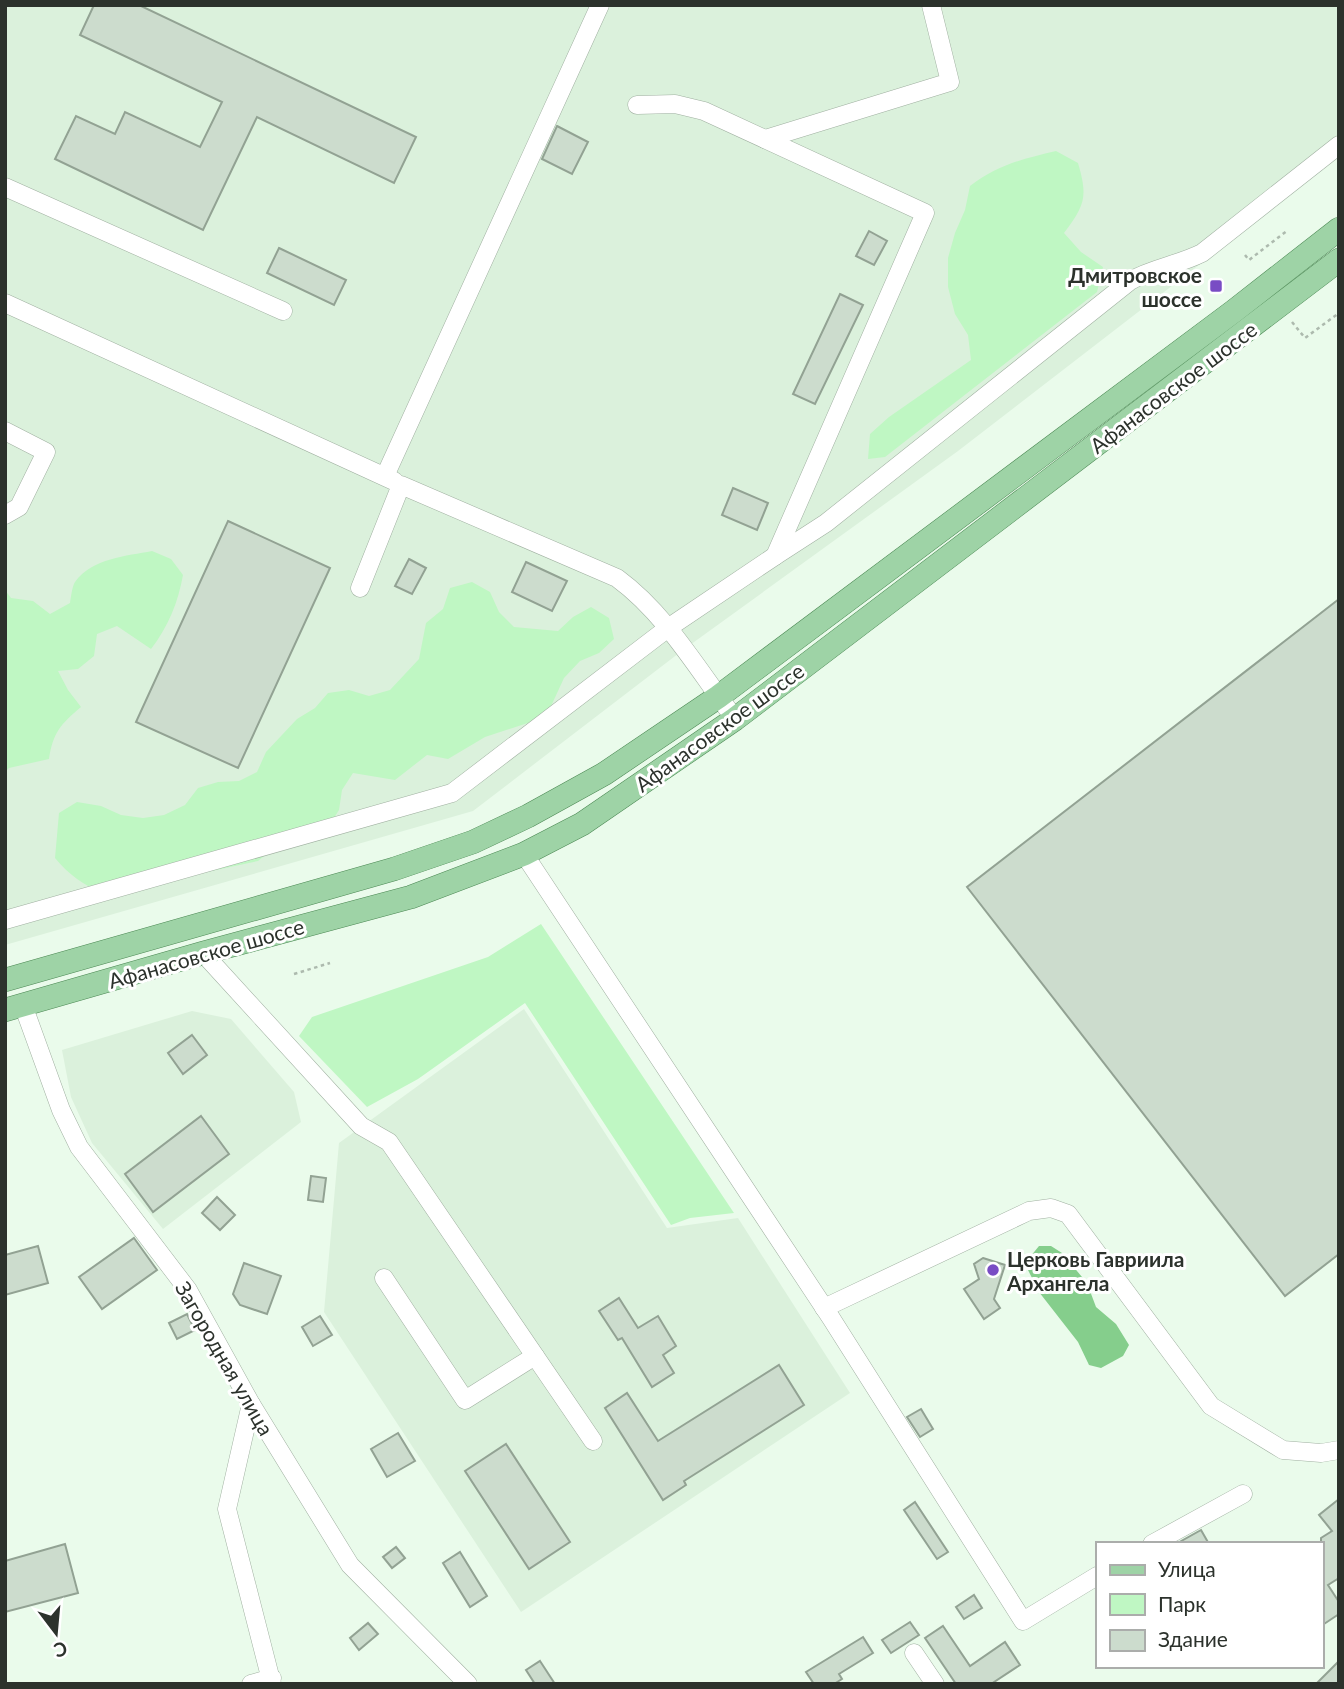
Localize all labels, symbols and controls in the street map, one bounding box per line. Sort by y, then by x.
place label: Дмитровское шоссе [1068,262,1202,311]
marker: Дмитровское шоссе [1208,278,1224,294]
street label: Афанасовское шоссе [1085,316,1261,458]
street label: Афанасовское шоссе [630,657,808,797]
street label: Афанасовское шоссе [105,913,307,993]
place label: Церковь Гавриила Архангела [1006,1246,1184,1295]
marker: Церковь Гавриила Архангела [985,1262,1001,1278]
street label: Загородная улица [171,1276,279,1440]
legend [1096,1542,1323,1668]
text: Улица [1158,1556,1216,1581]
text: Парк [1158,1591,1206,1616]
north arrow [21,1598,91,1668]
text: Здание [1158,1626,1228,1651]
text: С [51,1637,70,1663]

